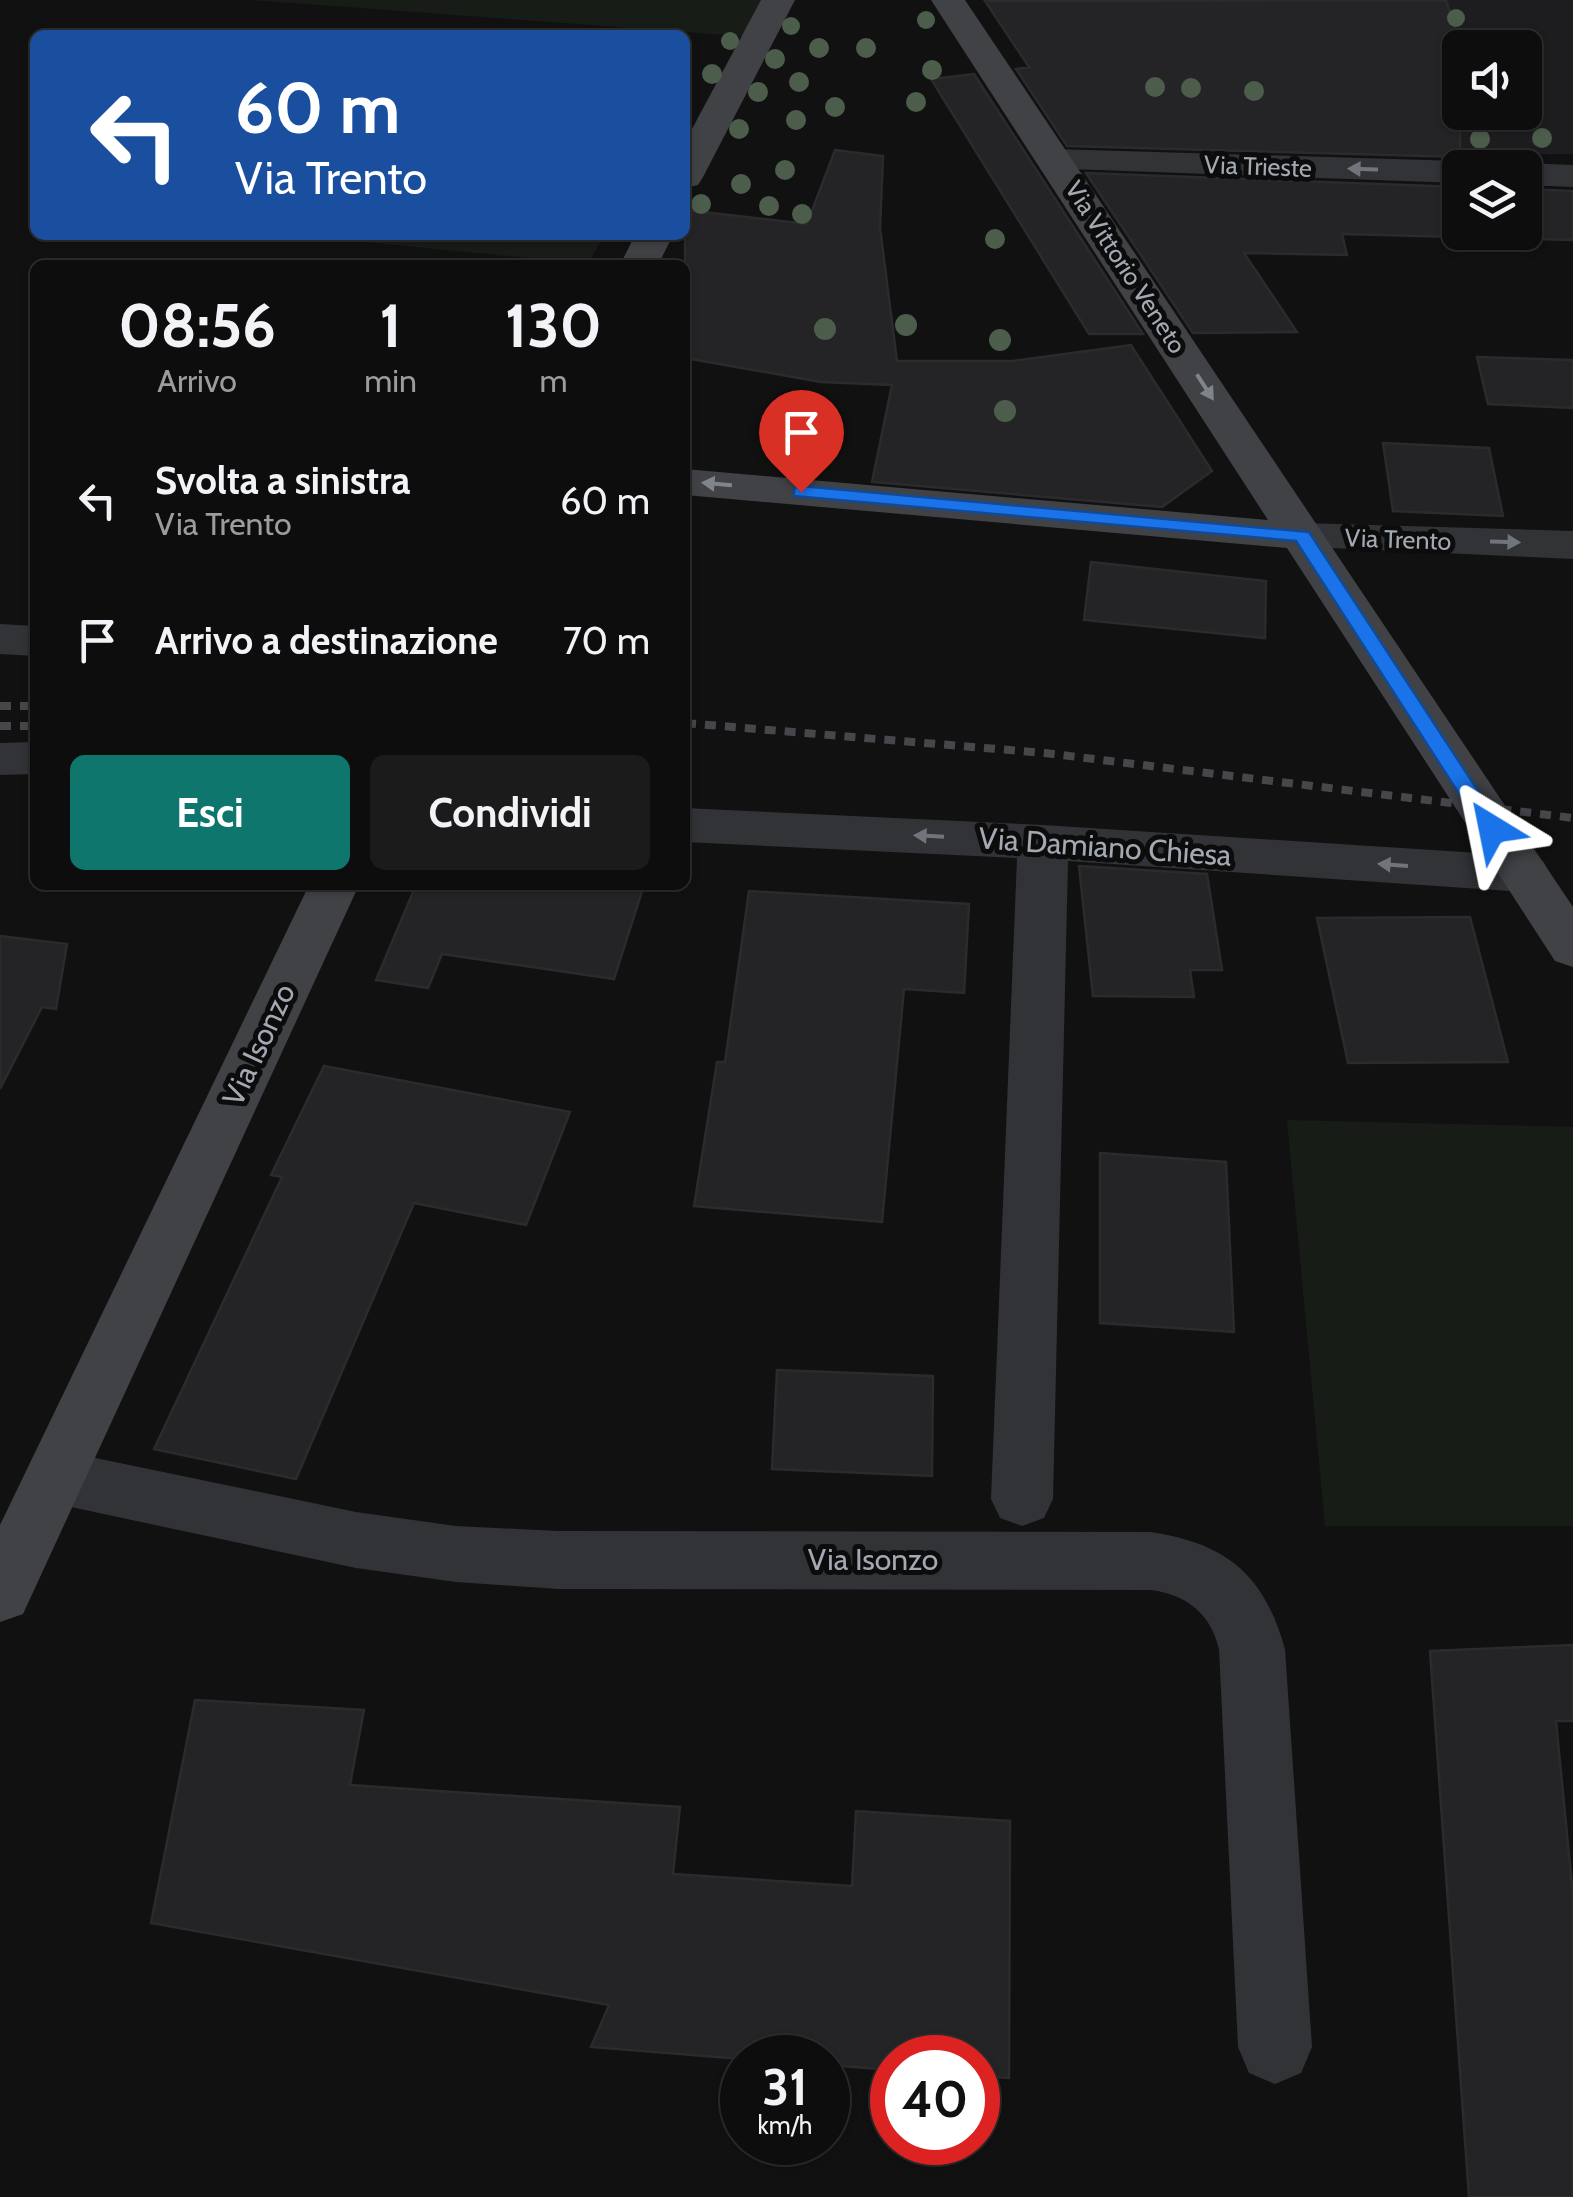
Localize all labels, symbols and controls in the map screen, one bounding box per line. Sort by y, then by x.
map controls [1442,30,1542,250]
button: sound [1442,30,1542,130]
text: 60 m [235,65,400,151]
icon: left [70,70,200,200]
street label: Via Trieste [1204,149,1313,183]
button: layers [1442,150,1542,250]
text: Via Trento [235,151,427,205]
one-way arrow [1346,161,1378,177]
street label: Via Vittorio Veneto [1059,175,1193,359]
text: 08:56 [118,289,276,362]
text: 1 [379,289,402,362]
text: 130 [505,289,602,362]
text: Arrivo [157,361,237,400]
text: min [364,361,417,400]
text: m [539,361,567,400]
one-way arrow [1195,374,1213,401]
pin [759,390,844,493]
icon: arrive [774,405,829,460]
text: Svolta a sinistra [155,457,410,504]
icon: left [70,473,125,528]
one-way arrow [701,476,732,492]
text: 60 m [560,477,650,524]
text: Via Trento [155,504,291,543]
street label: Via Trento [1344,522,1452,556]
one-way arrow [1489,535,1521,551]
icon: arrive [70,613,125,668]
text: Arrivo a destinazione [155,617,498,664]
text: 70 m [563,617,650,664]
button: Esci [70,755,350,870]
button: Condividi [370,755,650,870]
position arrow [1440,777,1544,881]
street label: Via Damiano Chiesa [977,819,1233,874]
one-way arrow [913,828,945,844]
one-way arrow [1377,857,1409,873]
street label: Via Isonzo [214,978,303,1112]
street label: Via Isonzo [808,1541,938,1578]
speed limit sign: 40 [870,2035,1000,2165]
text: 31 [762,2057,808,2118]
text: km/h [758,2110,812,2140]

